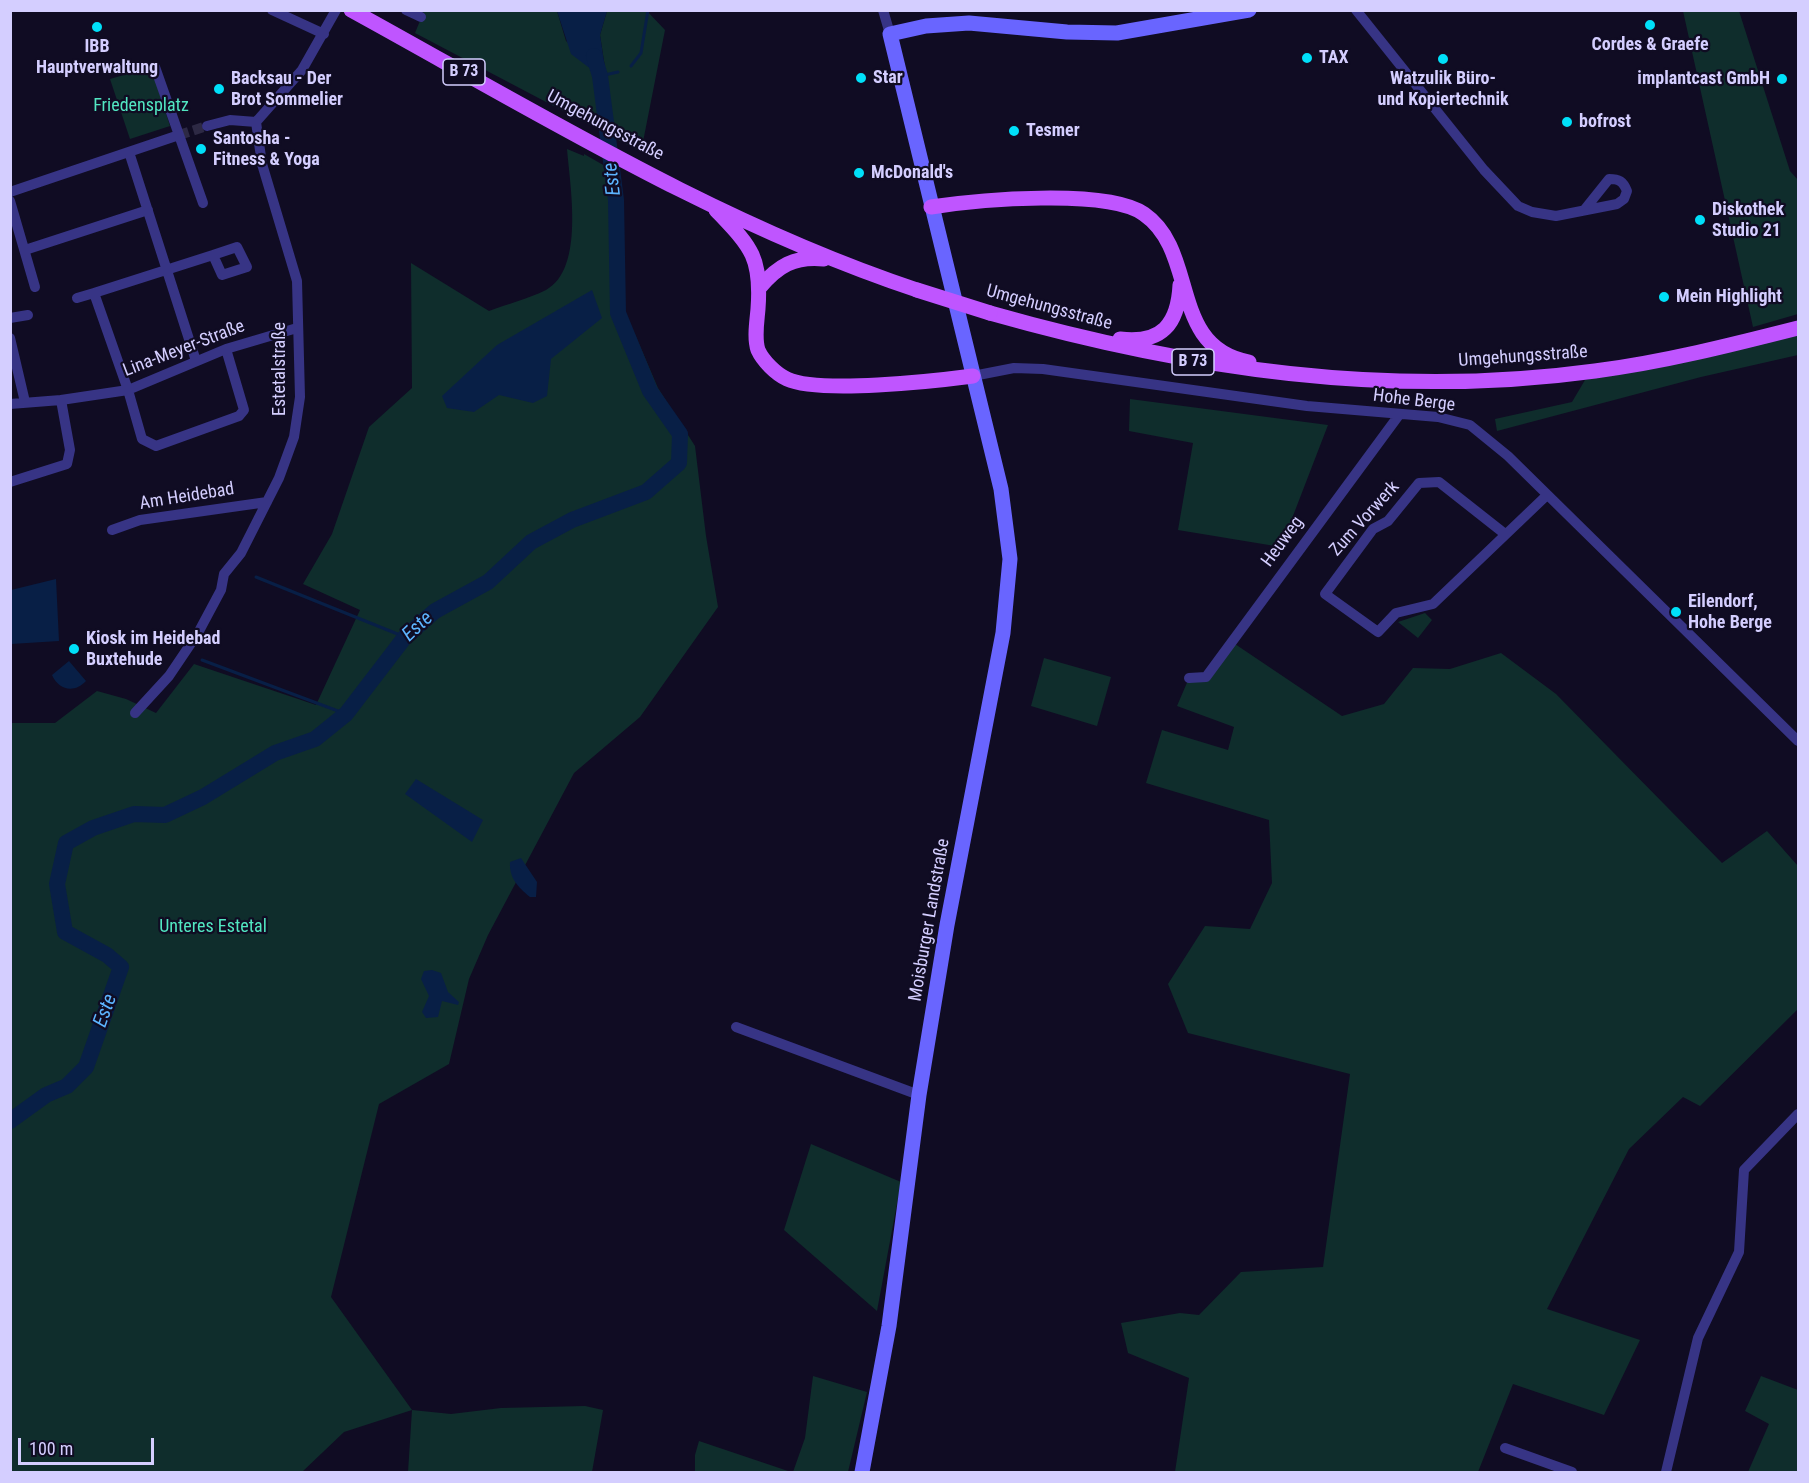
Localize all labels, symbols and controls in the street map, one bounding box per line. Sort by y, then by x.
marker: Cordes & Graefe [1643,18,1657,32]
marker: IBB Hauptverwaltung [90,20,104,34]
place label: Cordes & Graefe [1591,34,1709,56]
place label: IBB Hauptverwaltung [36,36,158,78]
place label: TAX [1319,47,1349,69]
marker: TAX [1300,51,1314,65]
marker: Watzulik Büro- und Kopiertechnik [1436,52,1450,66]
road number: B 73 [443,59,485,85]
place label: Star [873,67,903,89]
place label: Backsau - Der Brot Sommelier [231,68,343,110]
place label: Watzulik Büro- und Kopiertechnik [1377,68,1509,110]
place label: implantcast GmbH [1637,68,1770,90]
marker: Star [854,71,868,85]
marker: implantcast GmbH [1775,72,1789,86]
marker: Backsau - Der Brot Sommelier [212,82,226,96]
street label: Umgehungsstraße [543,86,667,166]
park label: Friedensplatz [93,95,189,117]
place label: bofrost [1579,111,1631,133]
marker: bofrost [1560,115,1574,129]
place label: Tesmer [1026,120,1080,142]
marker: Tesmer [1007,124,1021,138]
place label: Santosha - Fitness & Yoga [213,128,320,170]
marker: Santosha - Fitness & Yoga [194,142,208,156]
water label: Este [599,161,627,197]
place label: McDonald's [871,162,953,184]
marker: McDonald's [852,166,866,180]
place label: Diskothek Studio 21 [1712,199,1784,242]
marker: Diskothek Studio 21 [1693,213,1707,227]
street label: Umgehungsstraße [984,281,1114,335]
place label: Mein Highlight [1676,286,1782,308]
marker: Mein Highlight [1657,290,1671,304]
street label: Lina-Meyer-Straße [120,316,248,382]
street label: Estetalstraße [269,322,291,416]
street label: Umgehungsstraße [1458,342,1588,372]
road number: B 73 [1172,349,1214,375]
street label: Hohe Berge [1372,385,1456,417]
street label: Zum Vorwerk [1326,477,1404,561]
street label: Am Heidebad [138,479,236,515]
street label: Heuweg [1257,512,1309,572]
place label: Eilendorf, Hohe Berge [1688,591,1772,634]
marker: Eilendorf, Hohe Berge [1669,605,1683,619]
water label: Este [398,607,438,647]
place label: Kiosk im Heidebad Buxtehude [86,628,220,670]
marker: Kiosk im Heidebad Buxtehude [67,642,81,656]
street label: Moisburger Landstraße [905,837,955,1003]
park label: Unteres Estetal [159,916,267,938]
water label: Este [89,991,123,1031]
scale bar [21,1426,158,1464]
text: 100 m [29,1438,73,1459]

